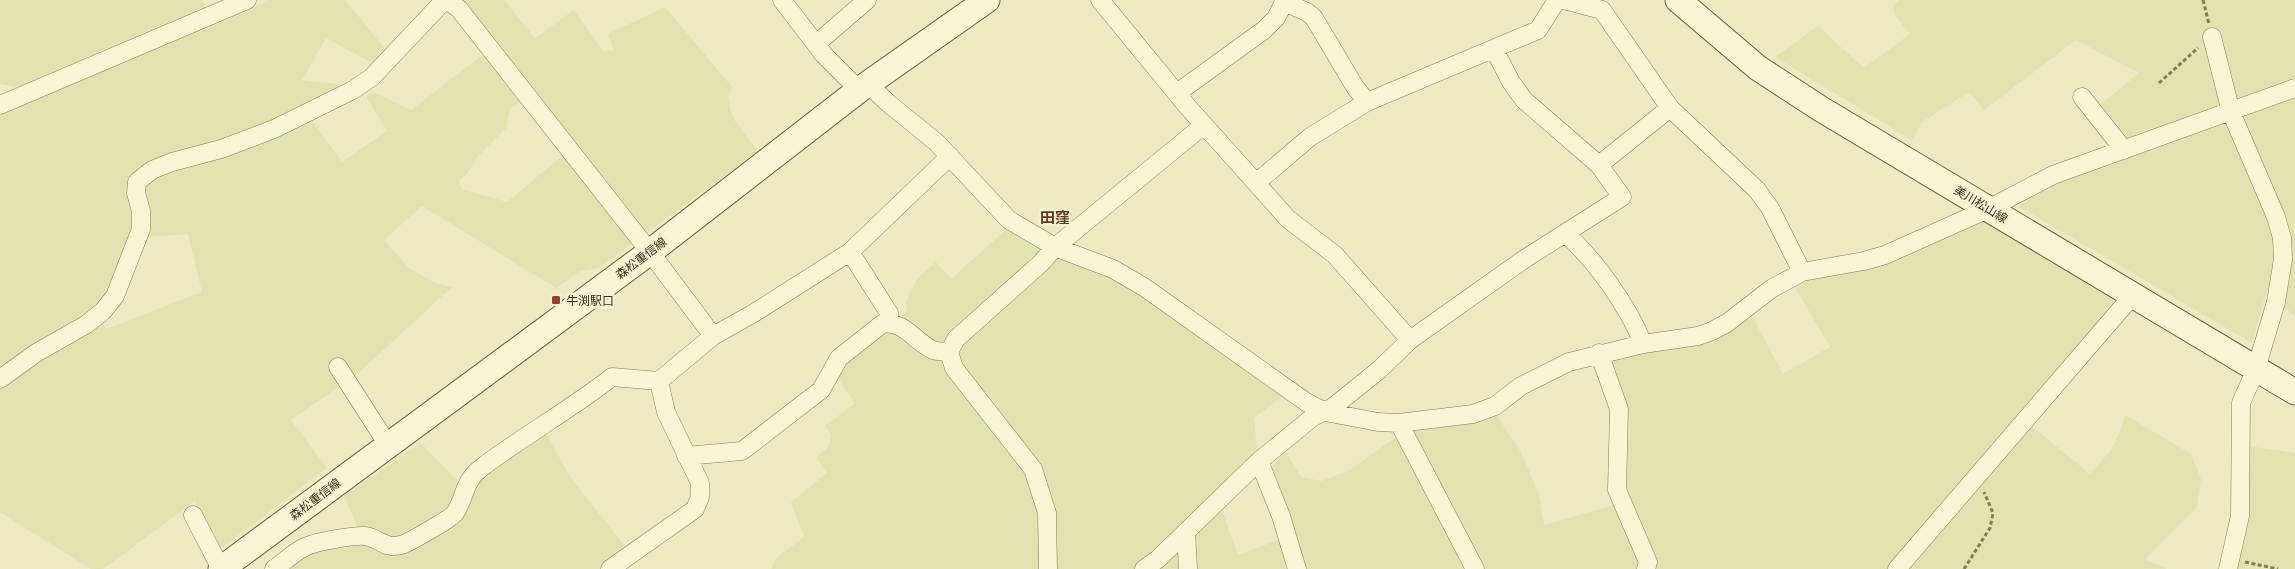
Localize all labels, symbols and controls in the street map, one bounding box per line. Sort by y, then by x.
street label: 美川松山線 [1951,181,2011,227]
district label: 田窪 [1040,207,1070,227]
street label: 森松重信線 [612,233,670,283]
place label: 牛渕駅口 [566,292,614,309]
marker: 牛渕駅口 [550,294,562,306]
street label: 森松重信線 [286,474,344,524]

